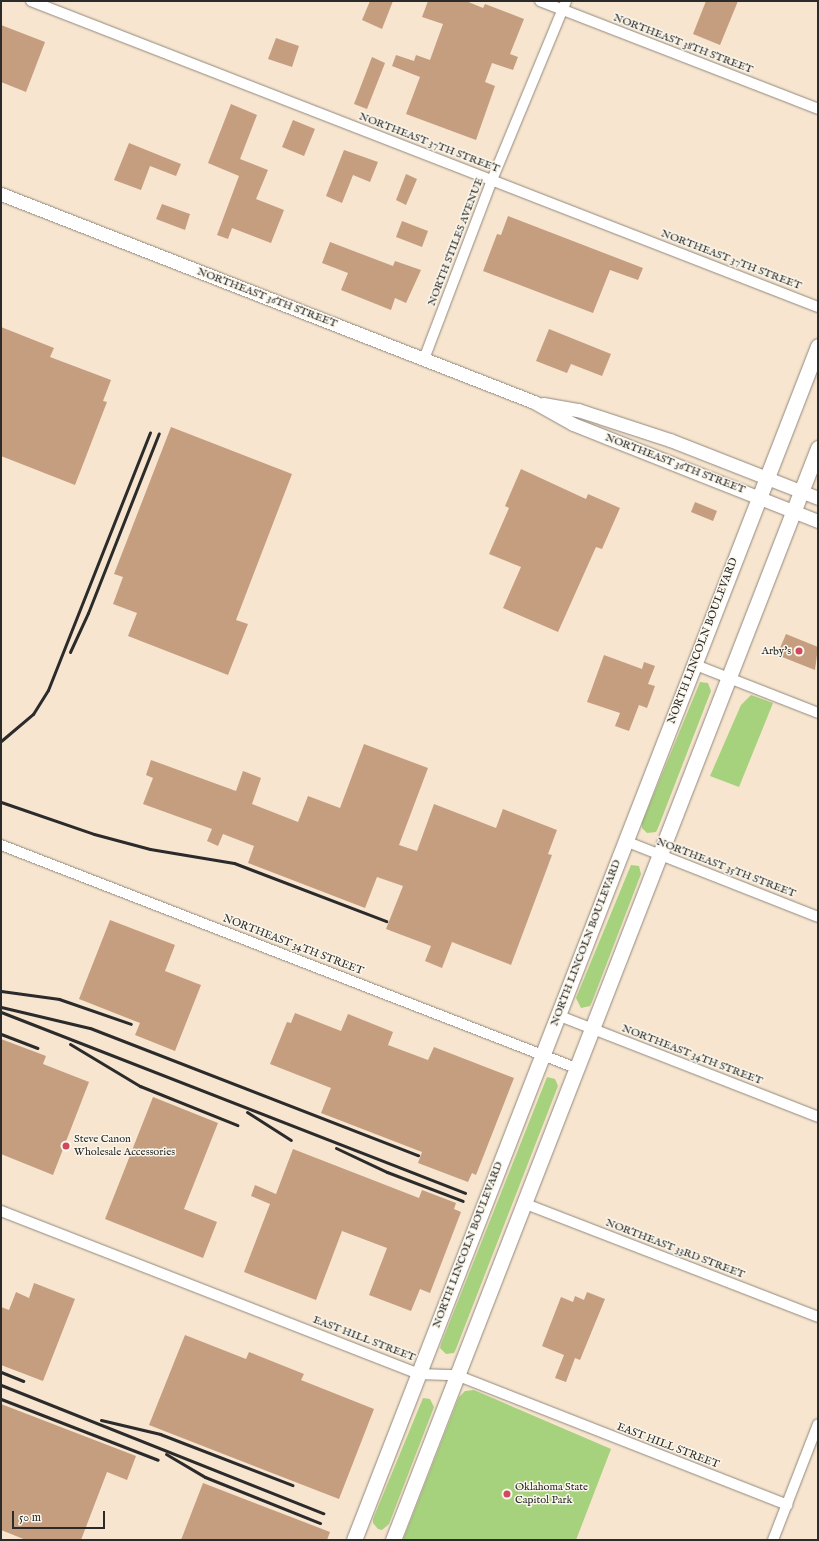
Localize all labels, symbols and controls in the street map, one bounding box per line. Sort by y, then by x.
street label: NORTHEAST 38TH STREET [611,11,755,77]
street label: NORTHEAST 37TH STREET [357,110,501,176]
street label: NORTH STILES AVENUE [425,176,487,308]
street label: NORTHEAST 37TH STREET [659,227,803,293]
street label: NORTHEAST 36TH STREET [195,265,339,331]
street label: NORTHEAST 36TH STREET [603,431,747,497]
street label: NORTH LINCOLN BOULEVARD [665,556,741,726]
place label: Arby's [762,644,791,658]
marker: Arby's [794,646,804,656]
street label: NORTHEAST 35TH STREET [654,835,798,901]
street label: NORTH LINCOLN BOULEVARD [548,858,624,1028]
street label: NORTHEAST 34TH STREET [221,912,365,978]
street label: NORTHEAST 34TH STREET [620,1022,764,1088]
place label: Steve Canon Wholesale Accessories [74,1133,175,1159]
marker: Steve Canon Wholesale Accessories [61,1141,71,1151]
street label: NORTH LINCOLN BOULEVARD [430,1160,506,1330]
street label: NORTHEAST 33RD STREET [604,1216,746,1282]
street label: EAST HILL STREET [311,1313,417,1365]
street label: EAST HILL STREET [615,1420,721,1472]
place label: Oklahoma State Capitol Park [515,1481,588,1507]
marker: Oklahoma State Capitol Park [502,1489,512,1499]
scale bar [14,1503,107,1529]
text: 50 m [19,1510,41,1525]

